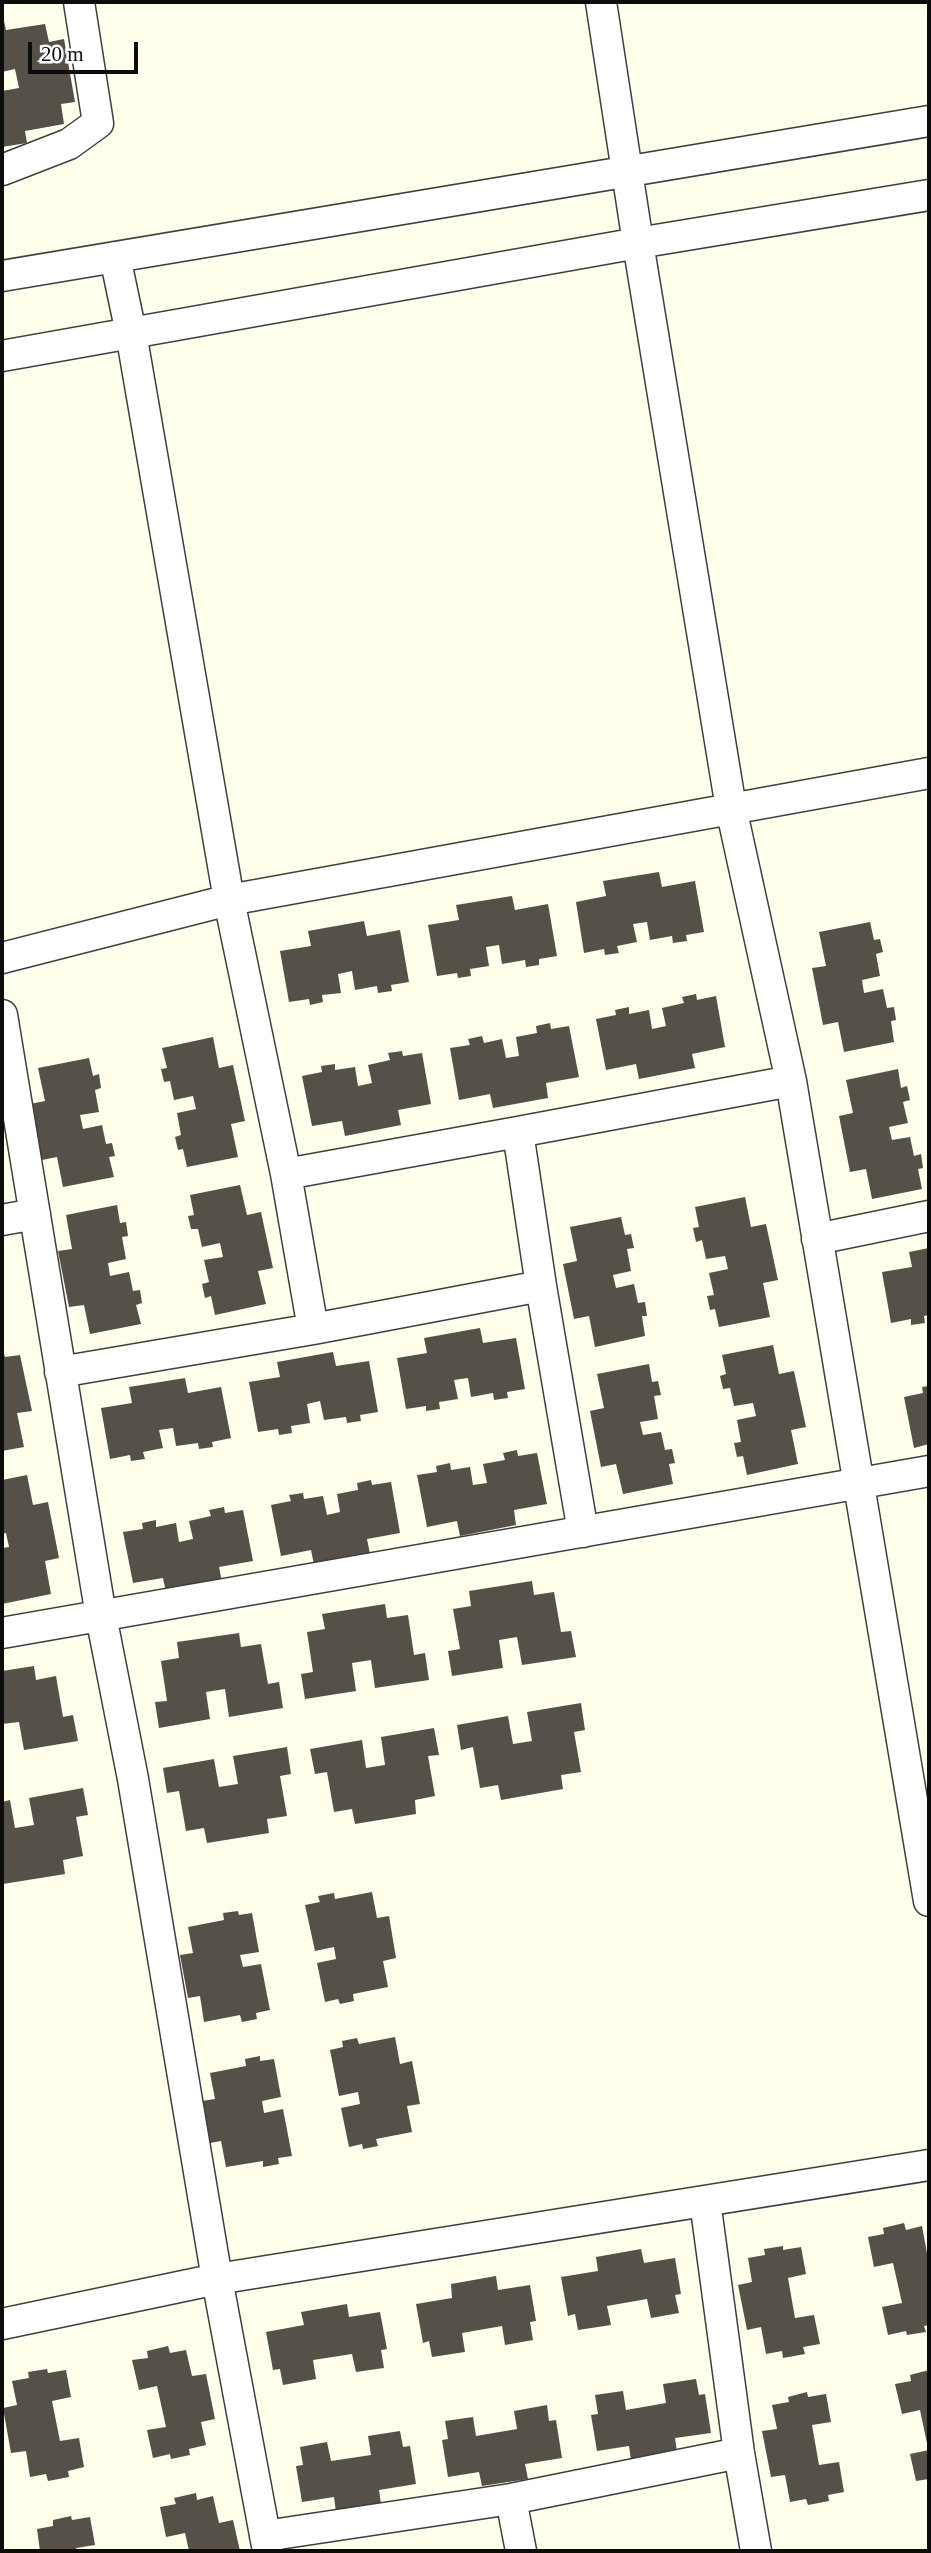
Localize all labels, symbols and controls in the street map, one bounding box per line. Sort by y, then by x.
scale bar [32,28,142,72]
text: 20 m [41,42,84,66]

